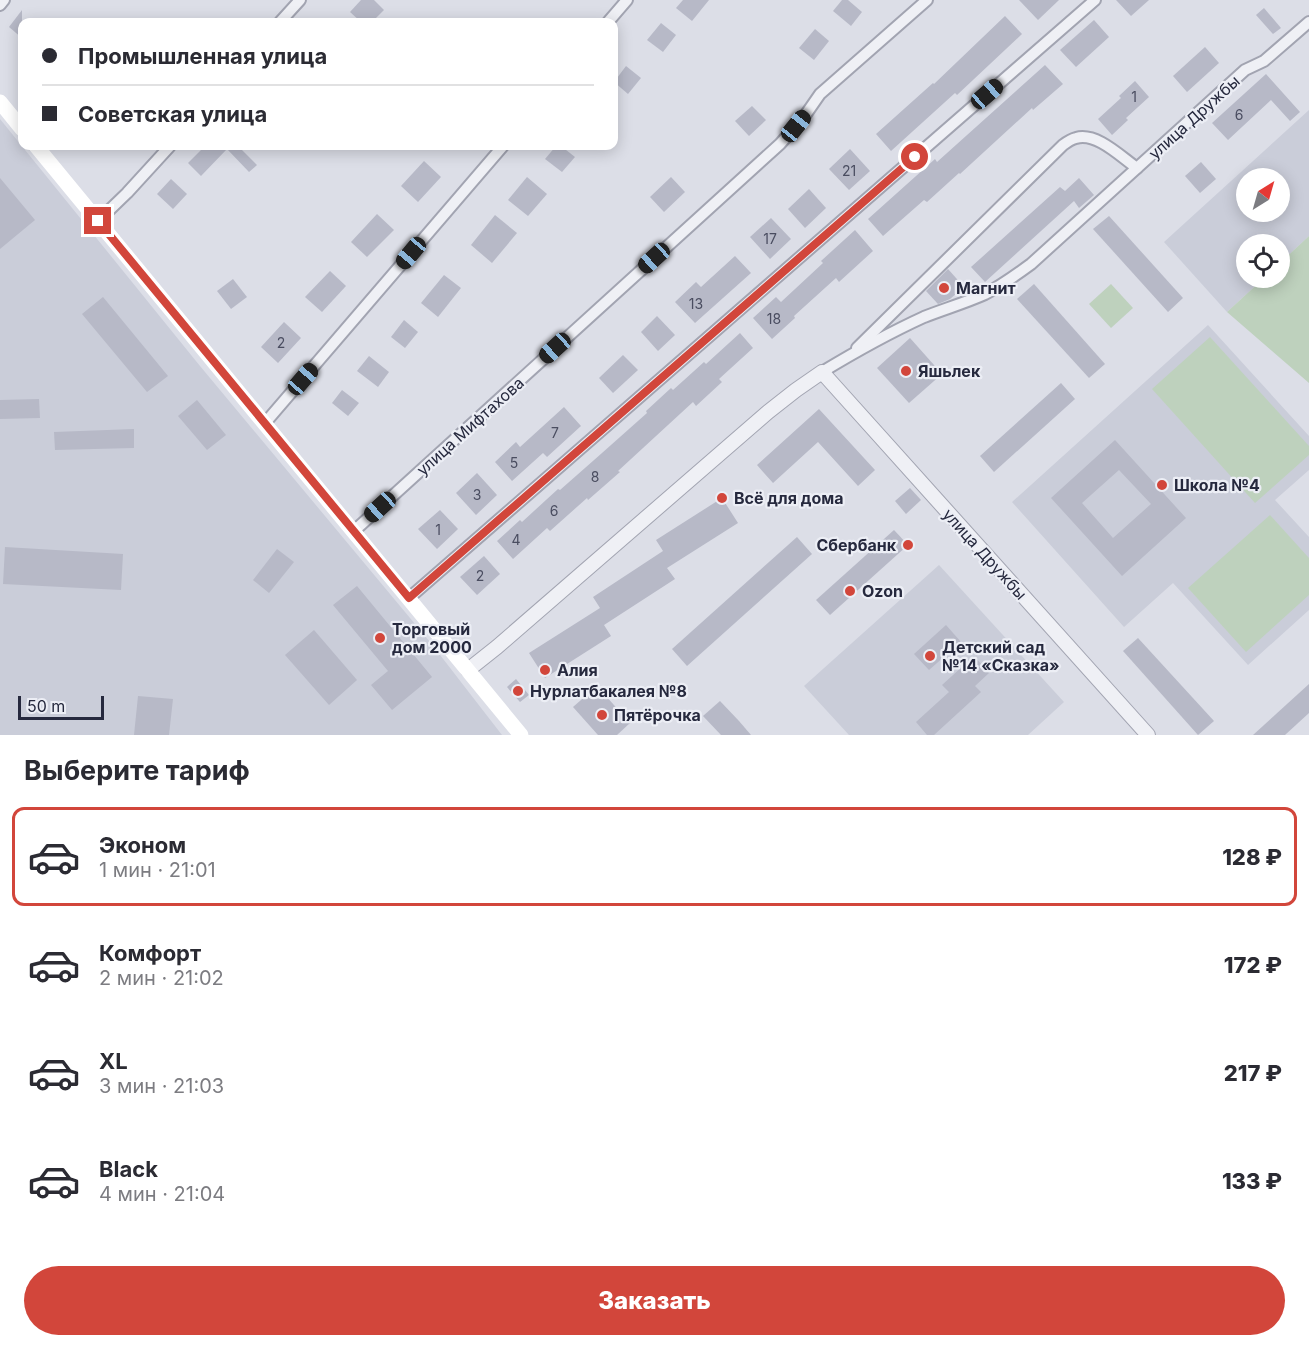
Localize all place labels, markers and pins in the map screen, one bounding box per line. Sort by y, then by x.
place label: Магнит [956,278,1016,298]
marker: Магнит [937,281,951,295]
place label: Яшьлек [918,361,981,381]
marker: Яшьлек [899,364,913,378]
place label: Школа №4 [1174,475,1260,495]
marker: Школа №4 [1155,478,1169,492]
place label: Всё для дома [734,488,843,508]
marker: Всё для дома [715,491,729,505]
place label: Сбербанк [816,535,897,555]
marker: Сбербанк [901,538,915,552]
place label: Ozon [862,581,903,601]
marker: Ozon [843,584,857,598]
place label: Торговый дом 2000 [392,619,472,657]
marker: Торговый дом 2000 [373,631,387,645]
place label: Детский сад №14 «Сказка» [942,637,1060,675]
marker: Детский сад №14 «Сказка» [923,649,937,663]
place label: Алия [557,660,598,680]
marker: Алия [538,663,552,677]
place label: Нурлатбакалея №8 [530,681,687,701]
marker: Нурлатбакалея №8 [511,684,525,698]
place label: Пятёрочка [614,705,701,725]
marker: Пятёрочка [595,708,609,722]

